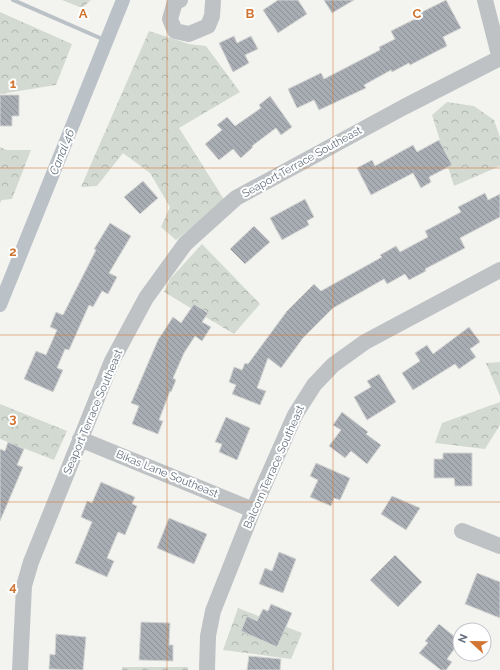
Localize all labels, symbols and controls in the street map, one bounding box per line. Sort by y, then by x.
text: A [79,6,88,21]
text: B [246,6,255,21]
text: C [413,6,422,21]
text: 1 [10,76,17,91]
street label: Seaport Terrace Southeast [240,124,364,200]
water label: Canal 46 [46,127,78,177]
text: 2 [9,244,17,259]
street label: Seaport Terrace Southeast [61,347,125,477]
street label: Balcom Terrace Southeast [241,403,307,531]
text: 3 [9,411,17,426]
street label: Bikas Lane Southeast [114,448,220,501]
text: 4 [9,579,17,594]
north arrow [452,622,492,662]
text: N [456,632,471,645]

